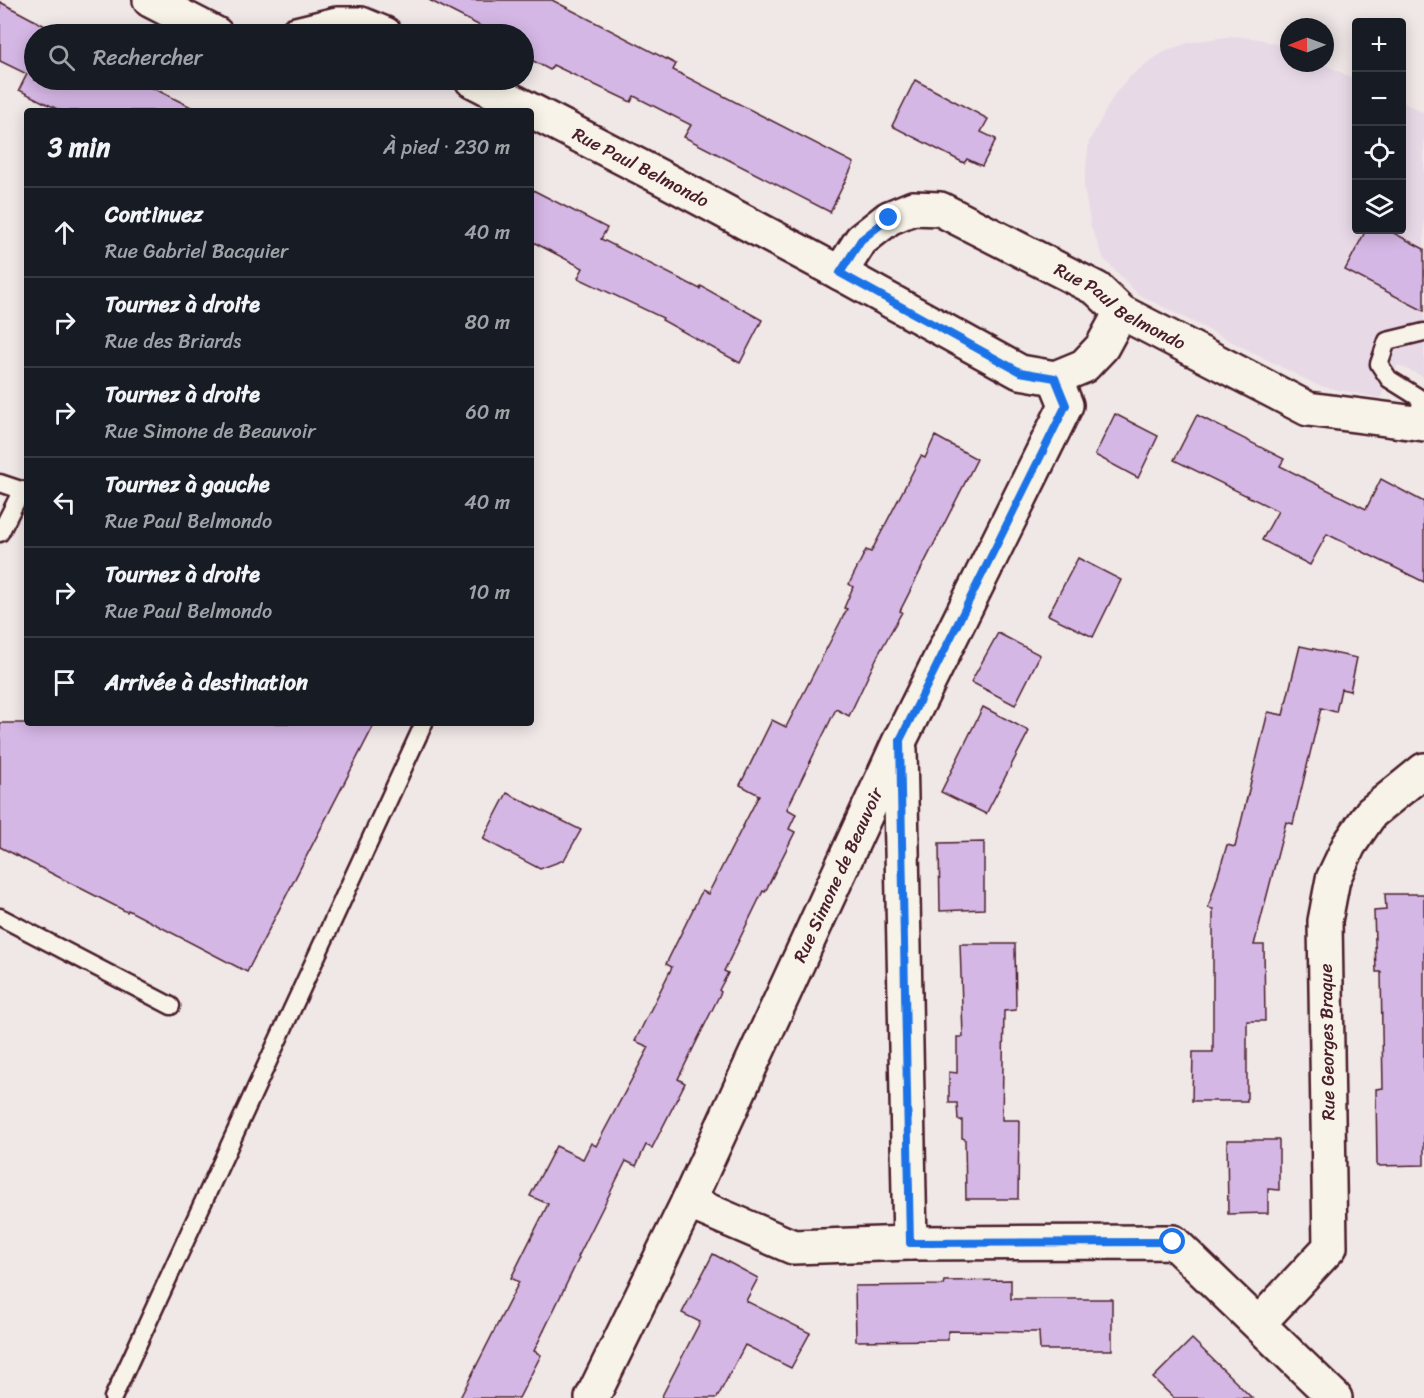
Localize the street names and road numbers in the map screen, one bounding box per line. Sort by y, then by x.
street label: Rue Paul Belmondo [567,118,715,216]
street label: Rue Paul Belmondo [1048,254,1192,359]
street label: Rue Simone de Beauvoir [784,781,893,968]
street label: Rue Georges Braque [1310,963,1344,1121]

